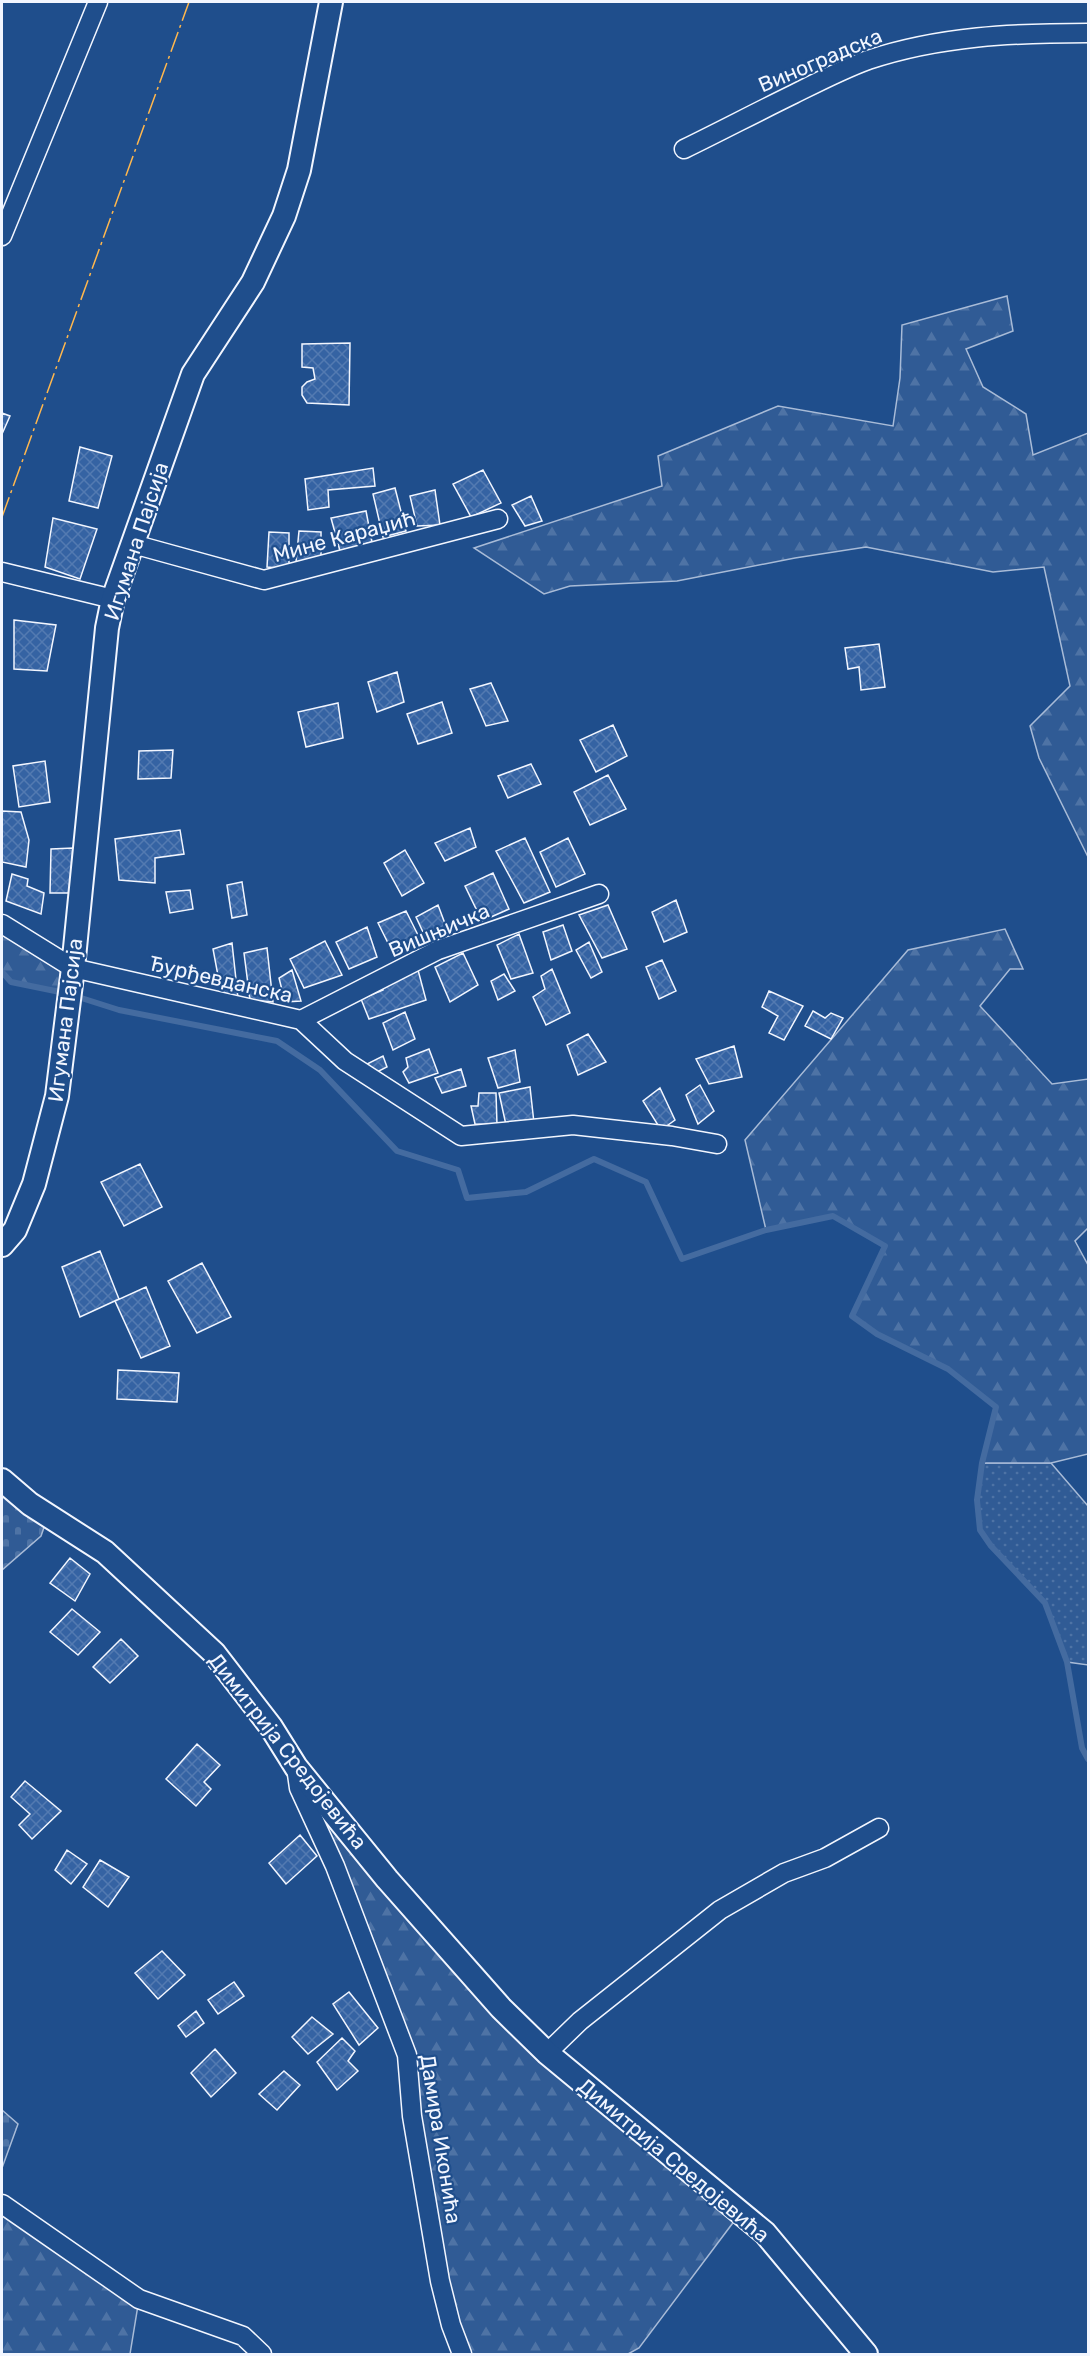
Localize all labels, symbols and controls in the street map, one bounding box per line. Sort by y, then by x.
street label: Виноградска [754,23,886,97]
street label: Игумана Пајсија [99,459,173,623]
street label: Мине Караџић [270,505,418,567]
street label: Вишњичка [385,898,493,962]
street label: Игумана Пајсија [43,937,87,1103]
street label: Ђурђевданска [147,950,295,1008]
street label: Димитрија Средојевића [204,1648,372,1854]
street label: Дамира Иконића [415,2052,467,2226]
street label: Димитрија Средојевића [573,2073,775,2247]

